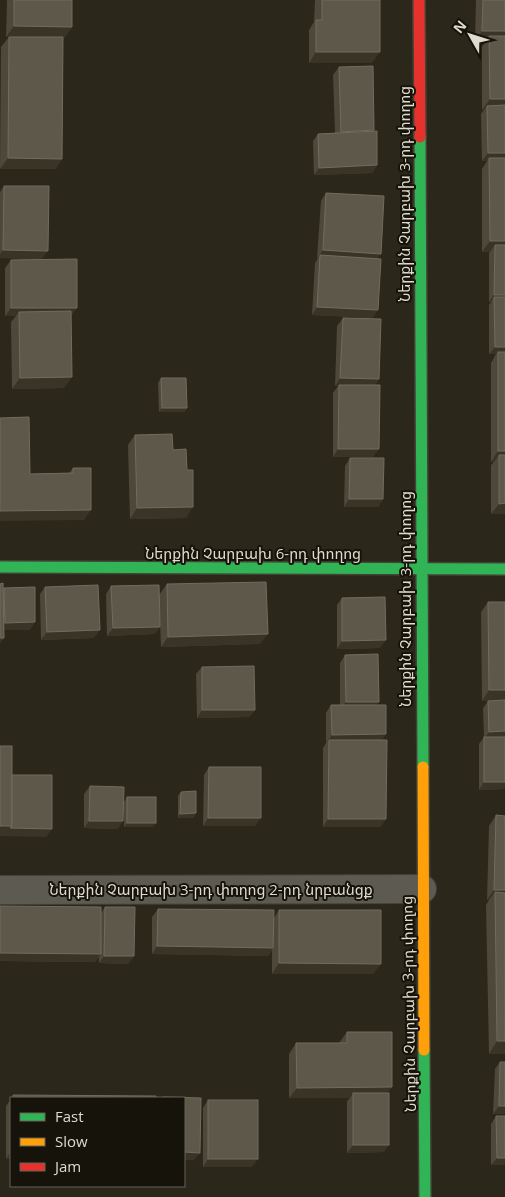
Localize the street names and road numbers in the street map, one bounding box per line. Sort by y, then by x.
street label: Ներքին Չարբախ 3-րդ փողոց [394,86,414,302]
street label: Ներքին Չարբախ 3-րդ փողոց [395,491,415,707]
street label: Ներքին Չարբախ 6-րդ փողոց [145,543,361,563]
street label: Ներքին Չարբախ 3-րդ փողոց 2-րդ նրբանցք [49,879,373,899]
street label: Ներքին Չարբախ 3-րդ փողոց [396,896,420,1112]

